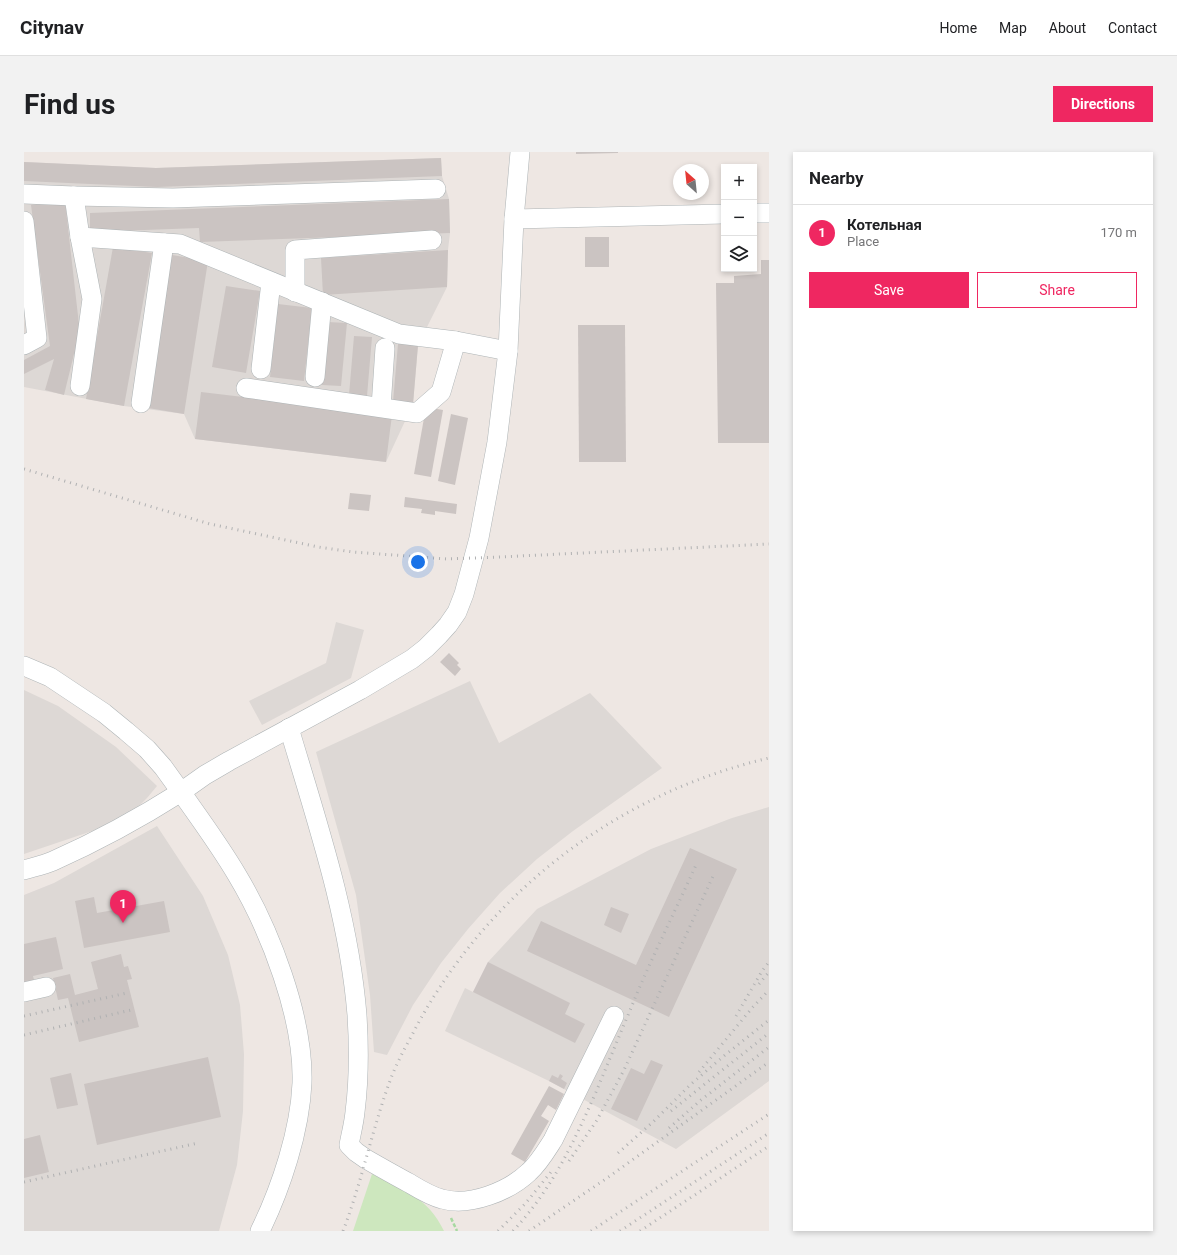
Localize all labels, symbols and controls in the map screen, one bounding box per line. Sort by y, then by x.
text: Citynav [20,16,84,39]
text: Home [939,20,977,36]
text: Map [999,20,1027,36]
text: About [1049,20,1086,36]
text: Contact [1108,20,1157,36]
button: Directions [1053,86,1153,122]
text: Find us [24,88,115,121]
north arrow [673,164,709,200]
map controls [721,164,757,272]
button: + [721,164,757,200]
text: Nearby [809,168,864,188]
button: − [721,200,757,236]
text: Котельная [847,216,922,234]
text: 1 [818,225,826,240]
text: 170 m [1100,225,1137,240]
text: Place [847,234,879,249]
button: layers [721,236,757,272]
button: Save [809,272,969,308]
button: Share [977,272,1137,308]
your location [408,552,428,572]
pin: 1 [110,890,136,923]

